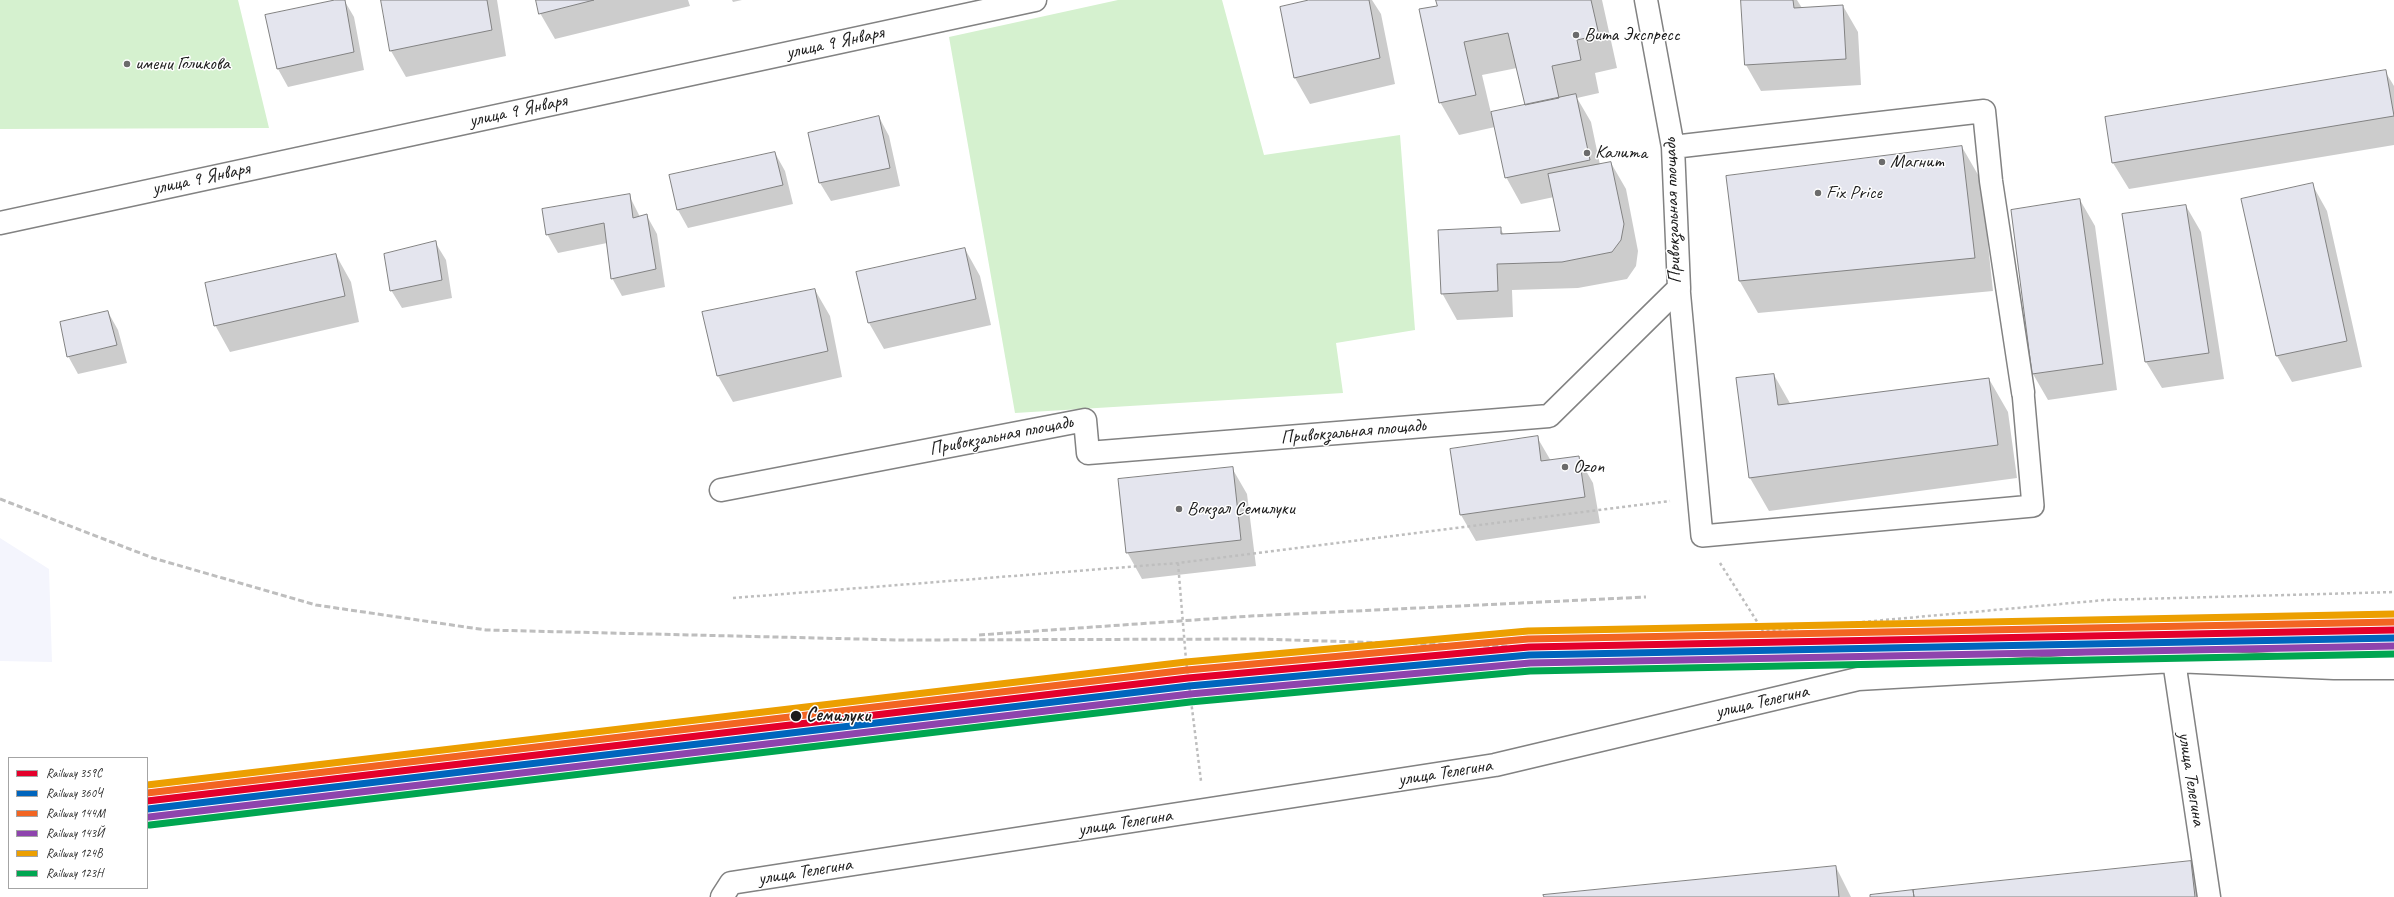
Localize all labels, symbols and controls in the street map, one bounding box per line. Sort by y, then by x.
street label: улица 9 Января [784,22,886,64]
place label: Вита Экспресс [1584,24,1680,46]
marker: Вита Экспресс [1571,30,1581,40]
place label: имени Голикова [135,53,230,75]
marker: имени Голикова [122,59,132,69]
street label: улица 9 Января [467,90,569,132]
street label: Привокзальная площадь [1659,138,1687,284]
place label: Калита [1595,142,1647,164]
marker: Калита [1582,148,1592,158]
place label: Магнит [1890,151,1944,173]
marker: Магнит [1877,157,1887,167]
street label: улица 9 Января [150,158,252,200]
place label: Fix Price [1826,182,1882,204]
marker: Fix Price [1813,188,1823,198]
street label: Привокзальная площадь [927,411,1075,461]
street label: Привокзальная площадь [1280,414,1426,450]
place label: Ozon [1573,456,1604,478]
marker: Ozon [1560,462,1570,472]
place label: Вокзал Семилуки [1187,498,1295,520]
marker: Вокзал Семилуки [1174,504,1184,514]
street label: улица Телегина [1713,680,1811,724]
place label: Семилуки [806,705,870,727]
marker: Семилуки [789,709,803,723]
street label: улица Телегина [2172,730,2210,828]
street label: улица Телегина [1396,754,1494,792]
legend [8,757,148,889]
text: Railway 359С [46,765,102,781]
text: Railway 360Ч [46,785,102,801]
street label: улица Телегина [1076,804,1174,842]
text: Railway 144М [46,805,105,821]
text: Railway 143Й [46,825,104,841]
text: Railway 124В [46,845,102,861]
street label: улица Телегина [756,853,854,891]
text: Railway 123Н [46,865,103,881]

